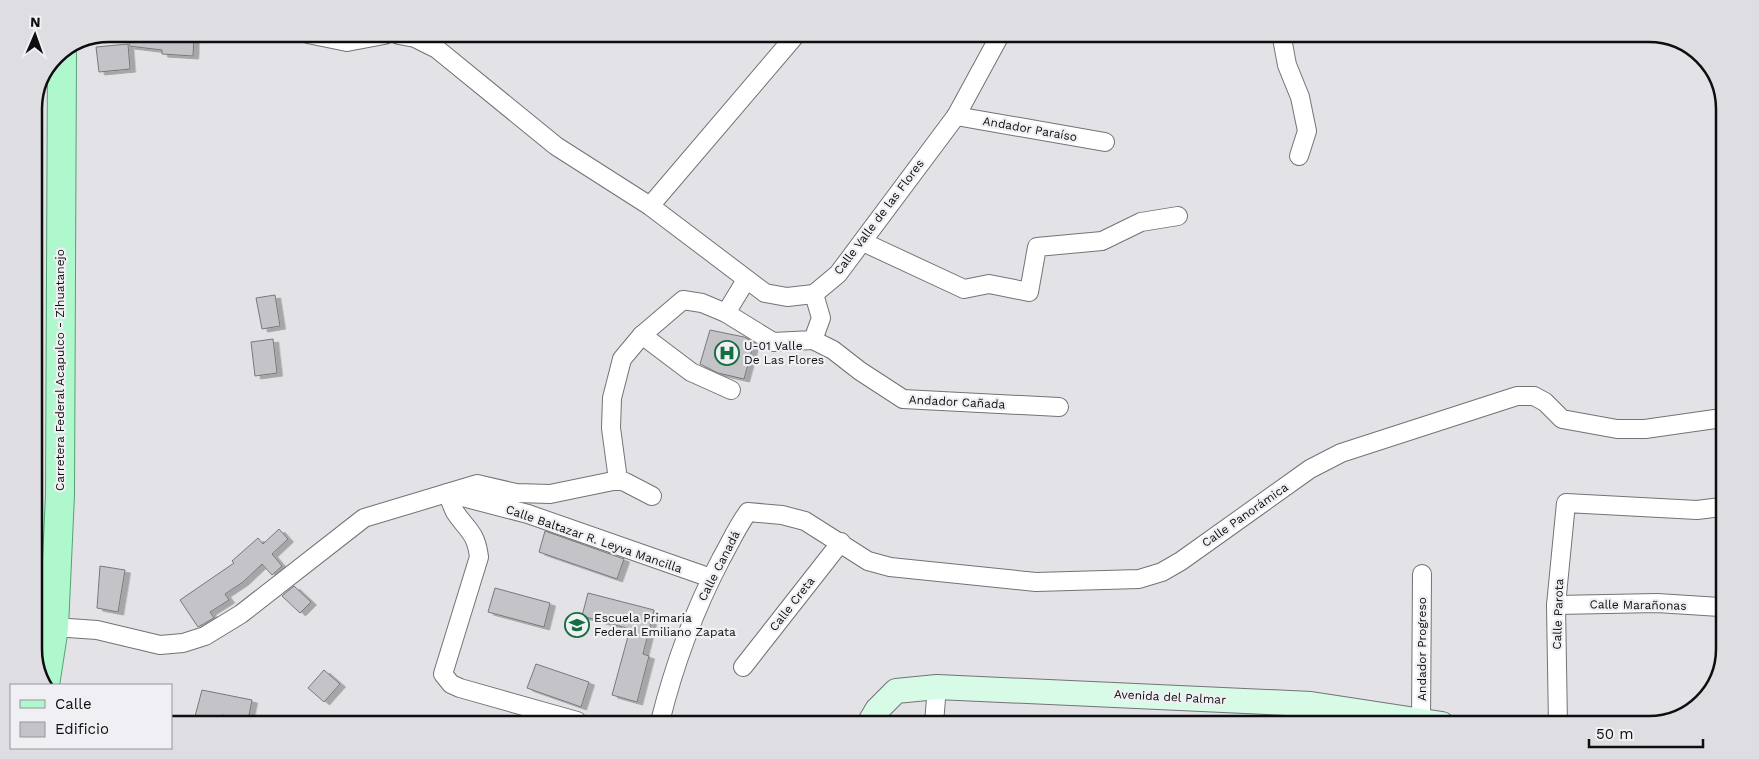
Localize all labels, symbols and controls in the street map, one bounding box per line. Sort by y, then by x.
north arrow [10,10,60,60]
text: N [30,14,41,30]
street label: Andador Paraíso [982,114,1078,144]
street label: Calle Valle de las Flores [831,157,927,277]
street label: Carretera Federal Acapulco - Zihuatanejo [53,249,67,491]
place label: U-01 Valle De Las Flores [744,339,824,367]
hospital icon: U-01 Valle De Las Flores [714,340,740,366]
street label: Andador Cañada [908,392,1006,412]
street label: Calle Panorámica [1199,480,1291,550]
street label: Calle Baltazar R. Leyva Mancilla [504,502,684,576]
street label: Calle Canadá [695,528,743,603]
street label: Calle Creta [767,574,818,634]
street label: Calle Parota [1550,578,1566,650]
street label: Andador Progreso [1415,597,1429,701]
street label: Calle Marañonas [1589,597,1687,613]
place label: Escuela Primaria Federal Emiliano Zapata [594,611,736,639]
school or university icon: Escuela Primaria Federal Emiliano Zapata [564,612,590,638]
legend [10,684,172,749]
street label: Avenida del Palmar [1114,687,1226,707]
text: Calle [55,695,92,713]
scale bar [1589,716,1703,748]
text: Edificio [55,720,109,738]
text: 50 m [1596,725,1633,743]

